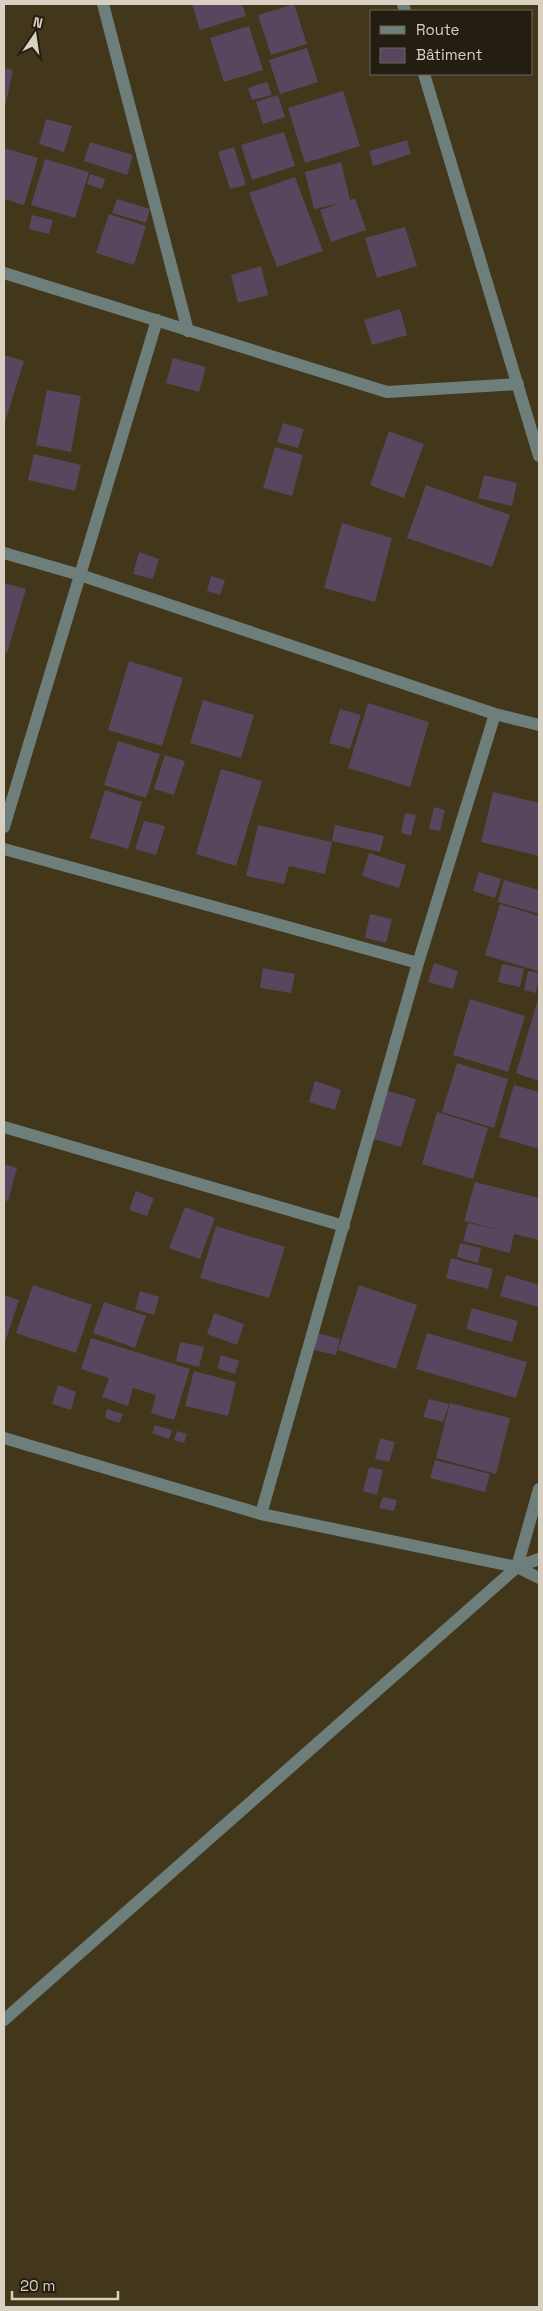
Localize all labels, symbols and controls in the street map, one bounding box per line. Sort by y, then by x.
north arrow [10,10,60,60]
legend [370,10,533,75]
text: N [31,13,45,32]
text: Route [416,20,460,39]
text: Bâtiment [416,45,482,64]
scale bar [12,2268,119,2300]
text: 20 m [20,2276,55,2295]

